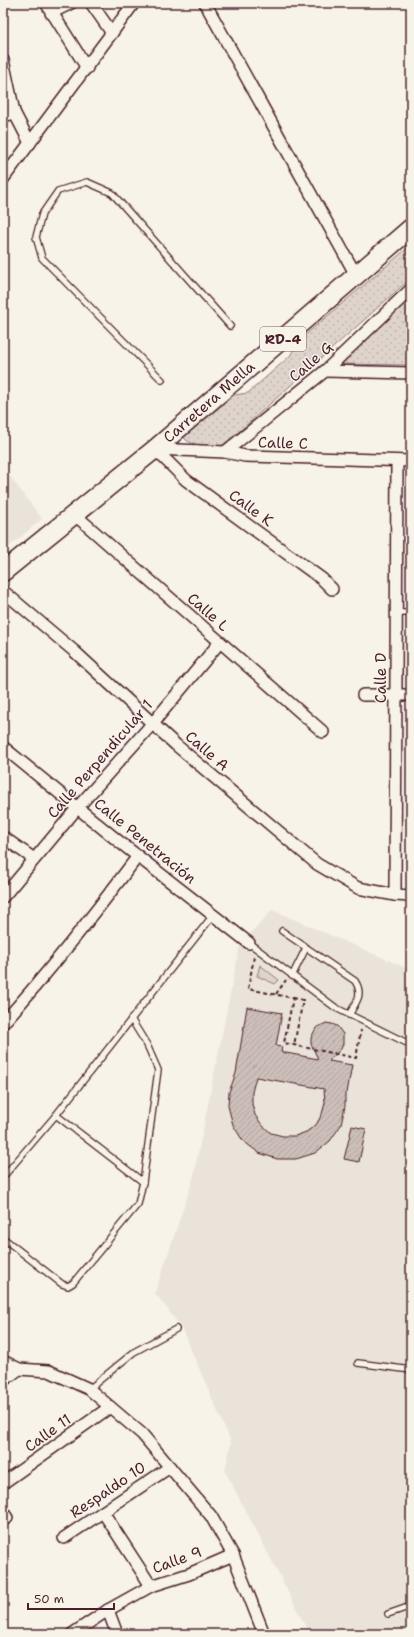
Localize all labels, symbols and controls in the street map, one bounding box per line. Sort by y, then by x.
road number: RD-4 [260,327,306,351]
street label: Calle G [285,337,337,387]
street label: Carretera Mella [159,356,259,447]
street label: Calle C [258,432,308,454]
street label: Calle K [225,485,278,531]
street label: Calle L [183,588,233,636]
street label: Calle D [371,653,391,703]
street label: Calle Perpendicular 1 [43,695,157,823]
street label: Calle A [181,727,233,776]
street label: Calle Penetración [90,794,200,888]
street label: Calle 11 [21,1409,75,1457]
street label: Respaldo 10 [66,1457,150,1523]
street label: Calle 9 [149,1542,205,1578]
scale bar [28,1585,114,1611]
text: 50 m [34,1591,64,1607]

